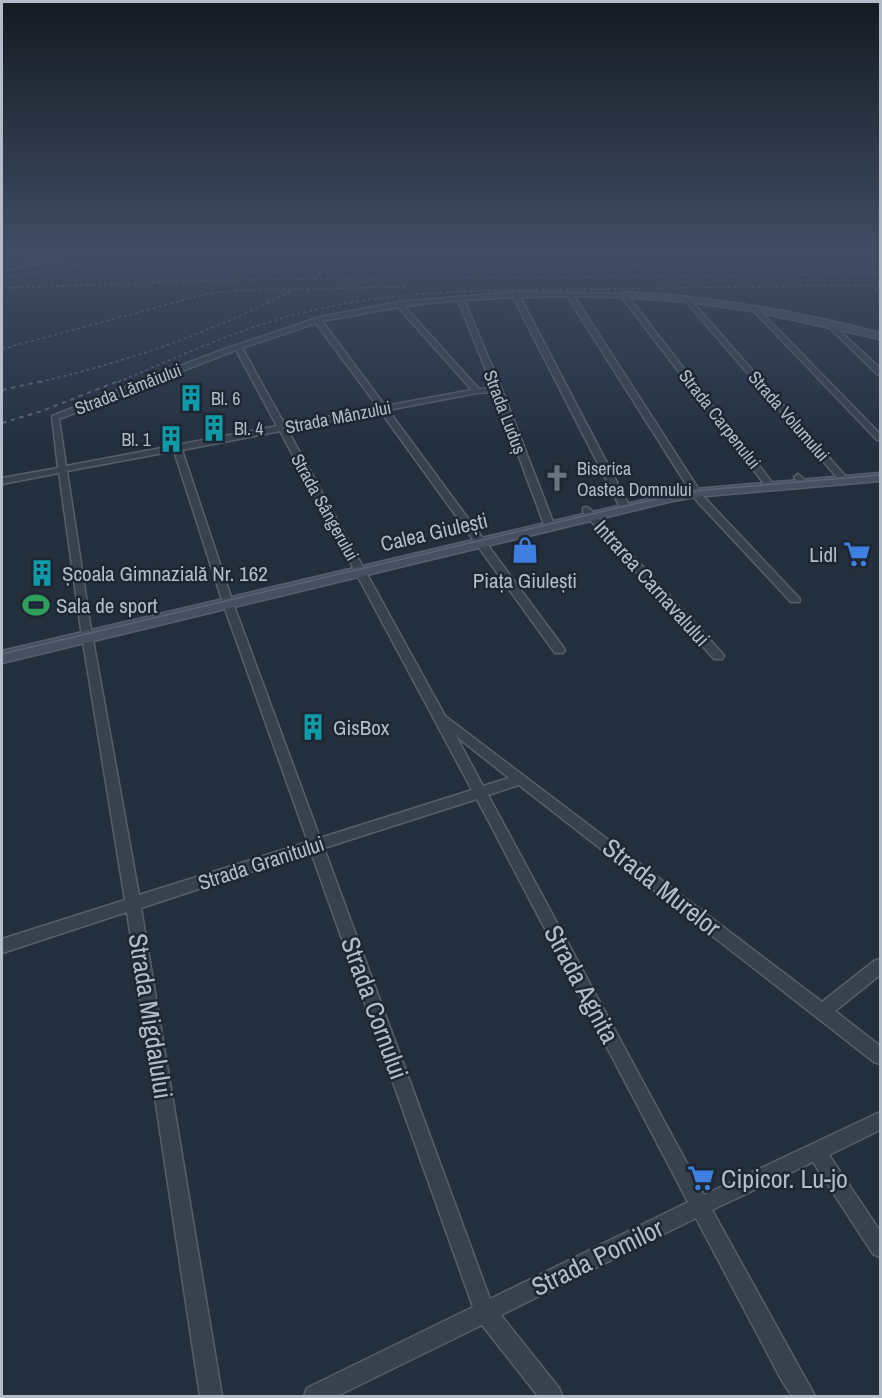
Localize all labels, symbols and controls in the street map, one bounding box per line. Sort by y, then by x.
street label: Strada Lămâiului [71,357,185,421]
street label: Strada Carpenului [673,364,767,474]
street label: Strada Volumului [743,365,835,467]
street label: Strada Luduș [478,367,532,457]
building icon: Bl. 6 [176,383,206,413]
place label: Bl. 6 [211,386,241,411]
street label: Strada Mânzului [283,394,393,440]
building icon: Bl. 4 [199,413,229,443]
place label: Bl. 4 [234,416,264,441]
building icon: Bl. 1 [156,424,186,454]
place label: Bl. 1 [121,427,152,452]
street label: Strada Sângerului [285,449,365,565]
place label: Biserica Oastea Domnului [577,456,692,502]
church icon: Biserica Oastea Domnului [542,463,572,493]
street label: Calea Giulești [378,506,490,558]
street label: Intrarea Carnavalului [587,514,717,652]
shop icon: Piața Giulești [510,535,540,565]
supermarket icon: Lidl [842,539,872,569]
place label: Lidl [809,540,837,569]
building icon: Școala Gimnazială Nr. 162 [27,558,57,588]
place label: Școala Gimnazială Nr. 162 [62,559,268,588]
place label: Piața Giulești [473,566,577,595]
sports icon: Sala de sport [21,590,51,620]
place label: Sala de sport [56,591,158,620]
building icon: GisBox [298,712,328,742]
place label: GisBox [333,713,390,742]
street label: Strada Granitului [194,829,328,897]
street label: Strada Murelor [596,830,728,944]
street label: Strada Agnita [536,919,628,1049]
street label: Strada Migdalului [121,931,181,1101]
street label: Strada Cornului [333,932,417,1084]
place label: Cipicor. Lu-jo [721,1161,848,1196]
supermarket icon: Cipicor. Lu-jo [686,1163,716,1193]
street label: Strada Pomilor [525,1210,669,1304]

